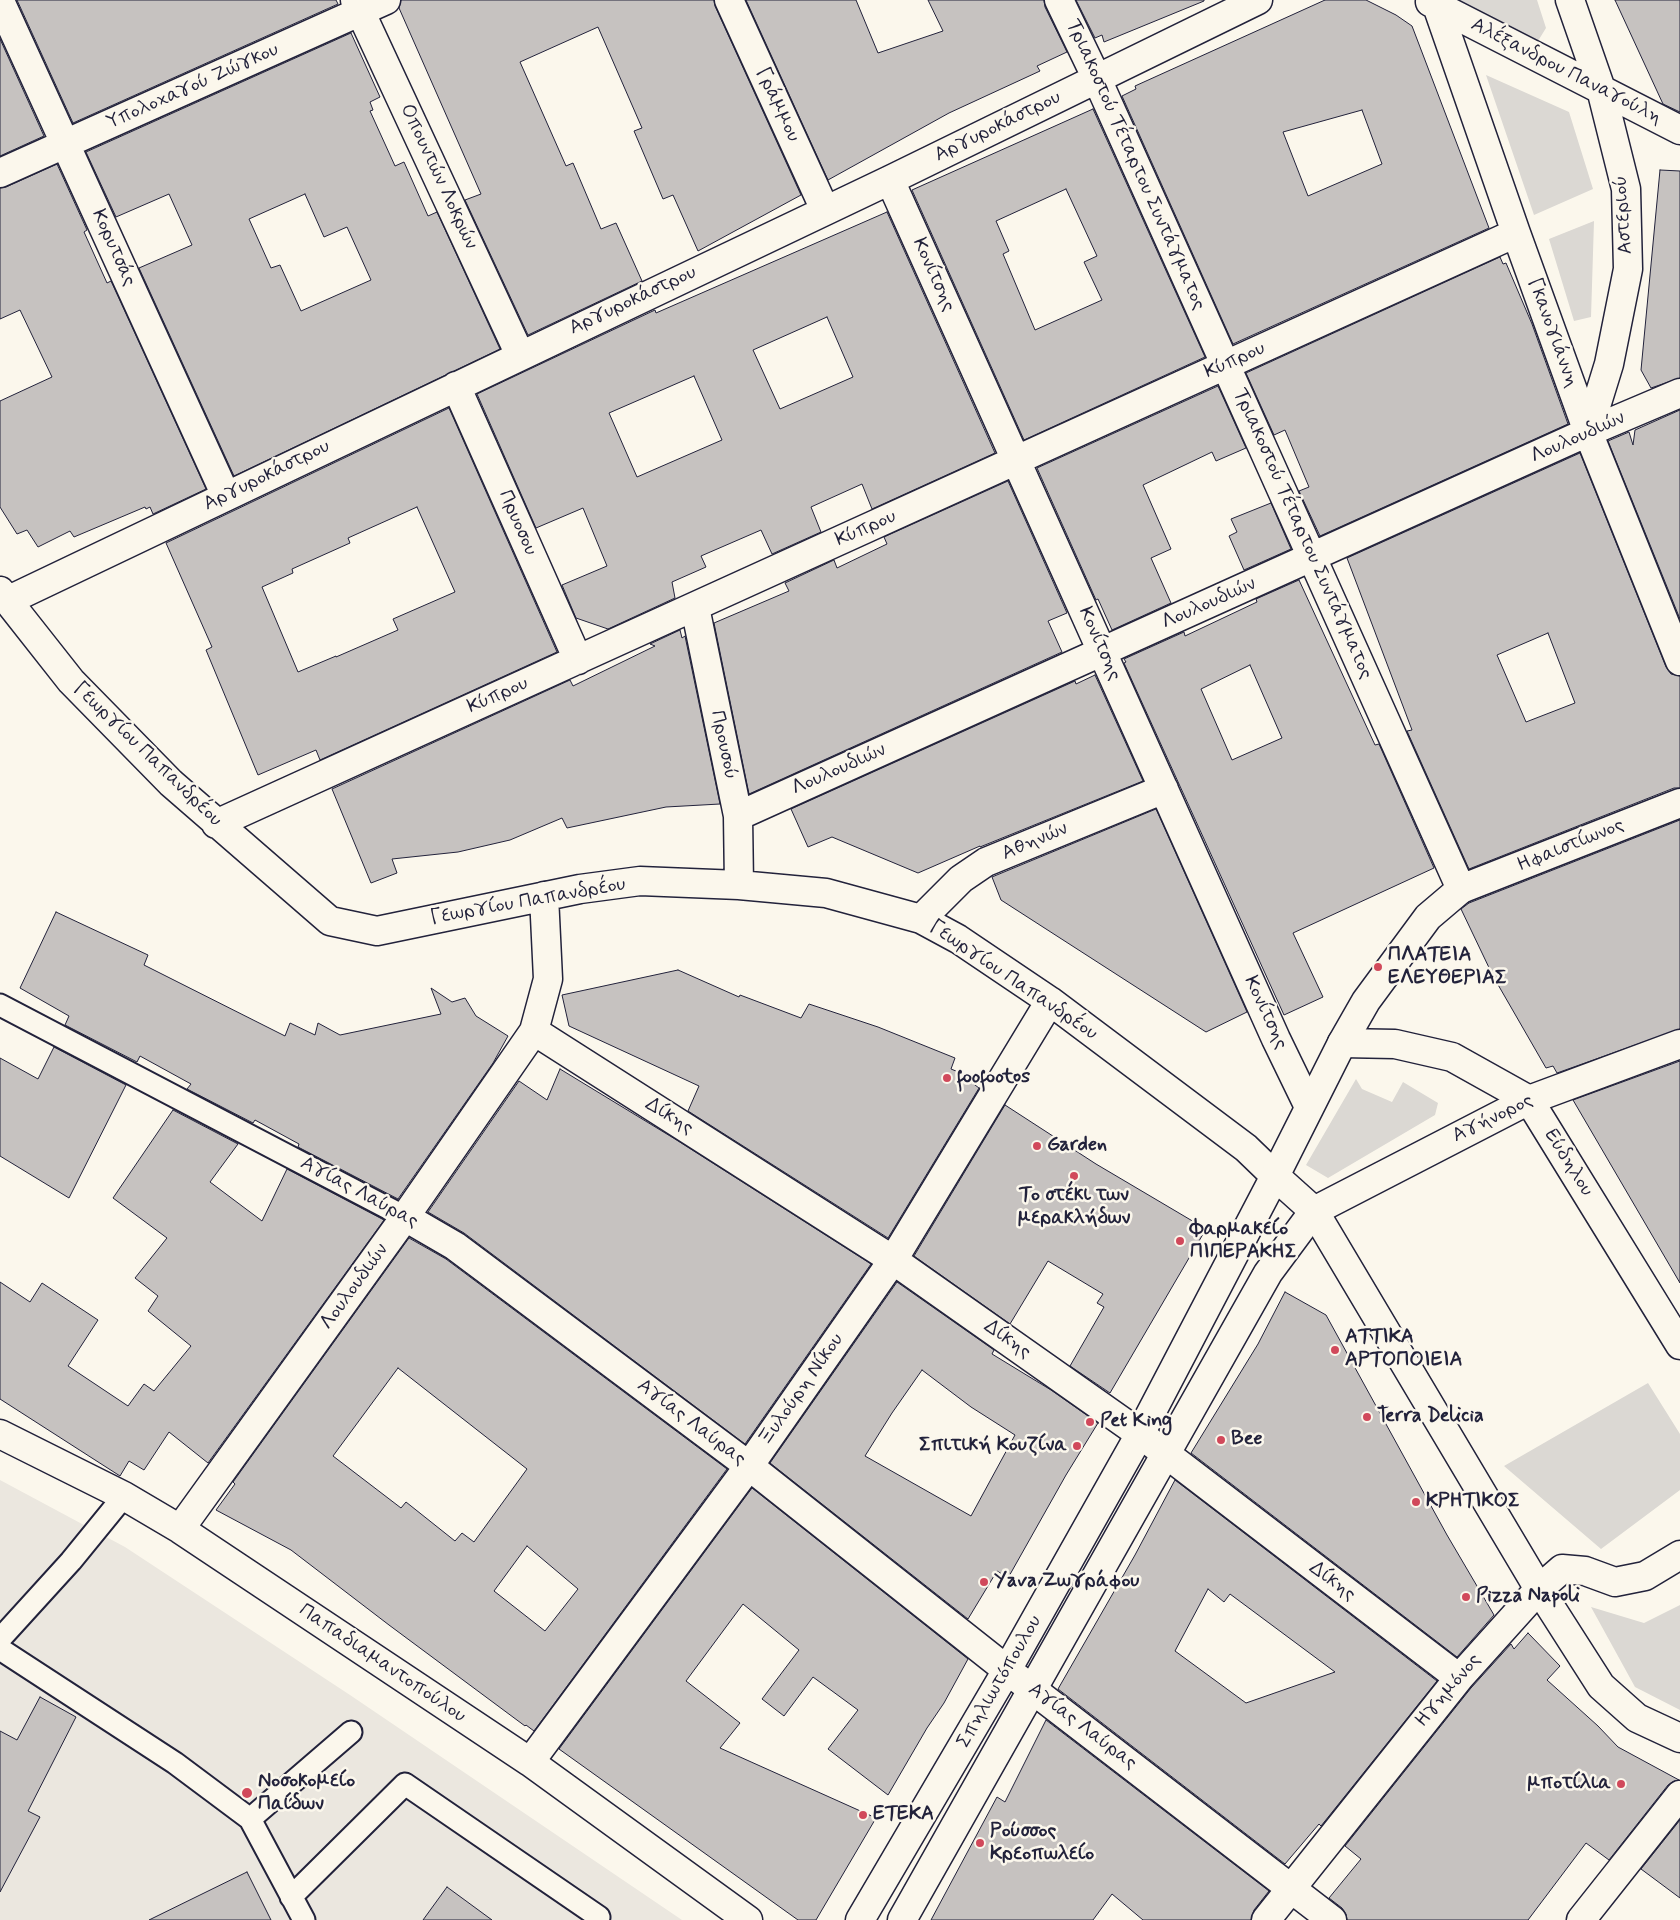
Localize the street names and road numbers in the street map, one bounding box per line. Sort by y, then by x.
street label: Αλέξανδρου Παναγούλη [1466,13,1666,131]
street label: Τριακοστού Τέταρτου Συντάγματος [1060,16,1210,314]
street label: Υπολοχαγού Ζώγκου [103,38,283,136]
street label: Γράμμου [749,64,805,146]
street label: Αργυροκάστρου [931,86,1065,168]
street label: Οπουντών Λοκρών [394,100,482,254]
street label: Αστεριού [1609,175,1639,255]
street label: Κορυτσάς [85,206,141,290]
street label: Κονίτσης [906,234,960,316]
street label: Αργυροκάστρου [566,261,700,341]
street label: Γκανογιάννη [1521,275,1583,391]
street label: Κύπρου [1201,337,1269,385]
street label: Τριακοστού Τέταρτου Συντάγματος [1227,385,1377,683]
street label: Λουλουδιών [1527,407,1629,469]
street label: Αργυροκάστρου [200,435,334,517]
street label: Πρυοσου [492,487,542,559]
street label: Κύπρου [832,505,900,553]
street label: Λουλουδιών [1158,573,1260,635]
street label: Κονίτσης [1072,603,1126,685]
street label: Κύπρου [464,672,532,720]
street label: Γεωργίου Παπανδρέου [67,678,227,832]
street label: Προυσού [704,708,742,782]
street label: Λουλουδιών [788,739,890,801]
street label: Ηφαιστίωνος [1514,814,1628,878]
street label: Αθηνών [998,817,1072,867]
street label: Γεωργίου Παπανδρέου [428,873,628,931]
street label: Γεωργίου Παπανδρέου [924,916,1102,1046]
street label: Κονίτσης [1238,972,1292,1054]
street label: Αγήνορος [1449,1089,1537,1149]
street label: Δίκης [640,1093,698,1141]
street label: Εύδηλου [1538,1125,1598,1201]
street label: Αγίας Λαύρας [296,1152,422,1234]
street label: Λουλουδιών [316,1239,394,1335]
street label: Δίκης [979,1315,1035,1365]
street label: Ξυλούρη Νίκου [754,1329,850,1451]
street label: Αγίας Λαύρας [632,1374,750,1472]
street label: Δίκης [1304,1557,1360,1607]
street label: Παπαδιαμαντοπούλου [294,1599,470,1729]
street label: Σπηλιωτόπουλου [952,1611,1048,1753]
street label: Ηγημόνος [1411,1649,1487,1733]
street label: Αγίας Λαύρας [1023,1678,1141,1776]

